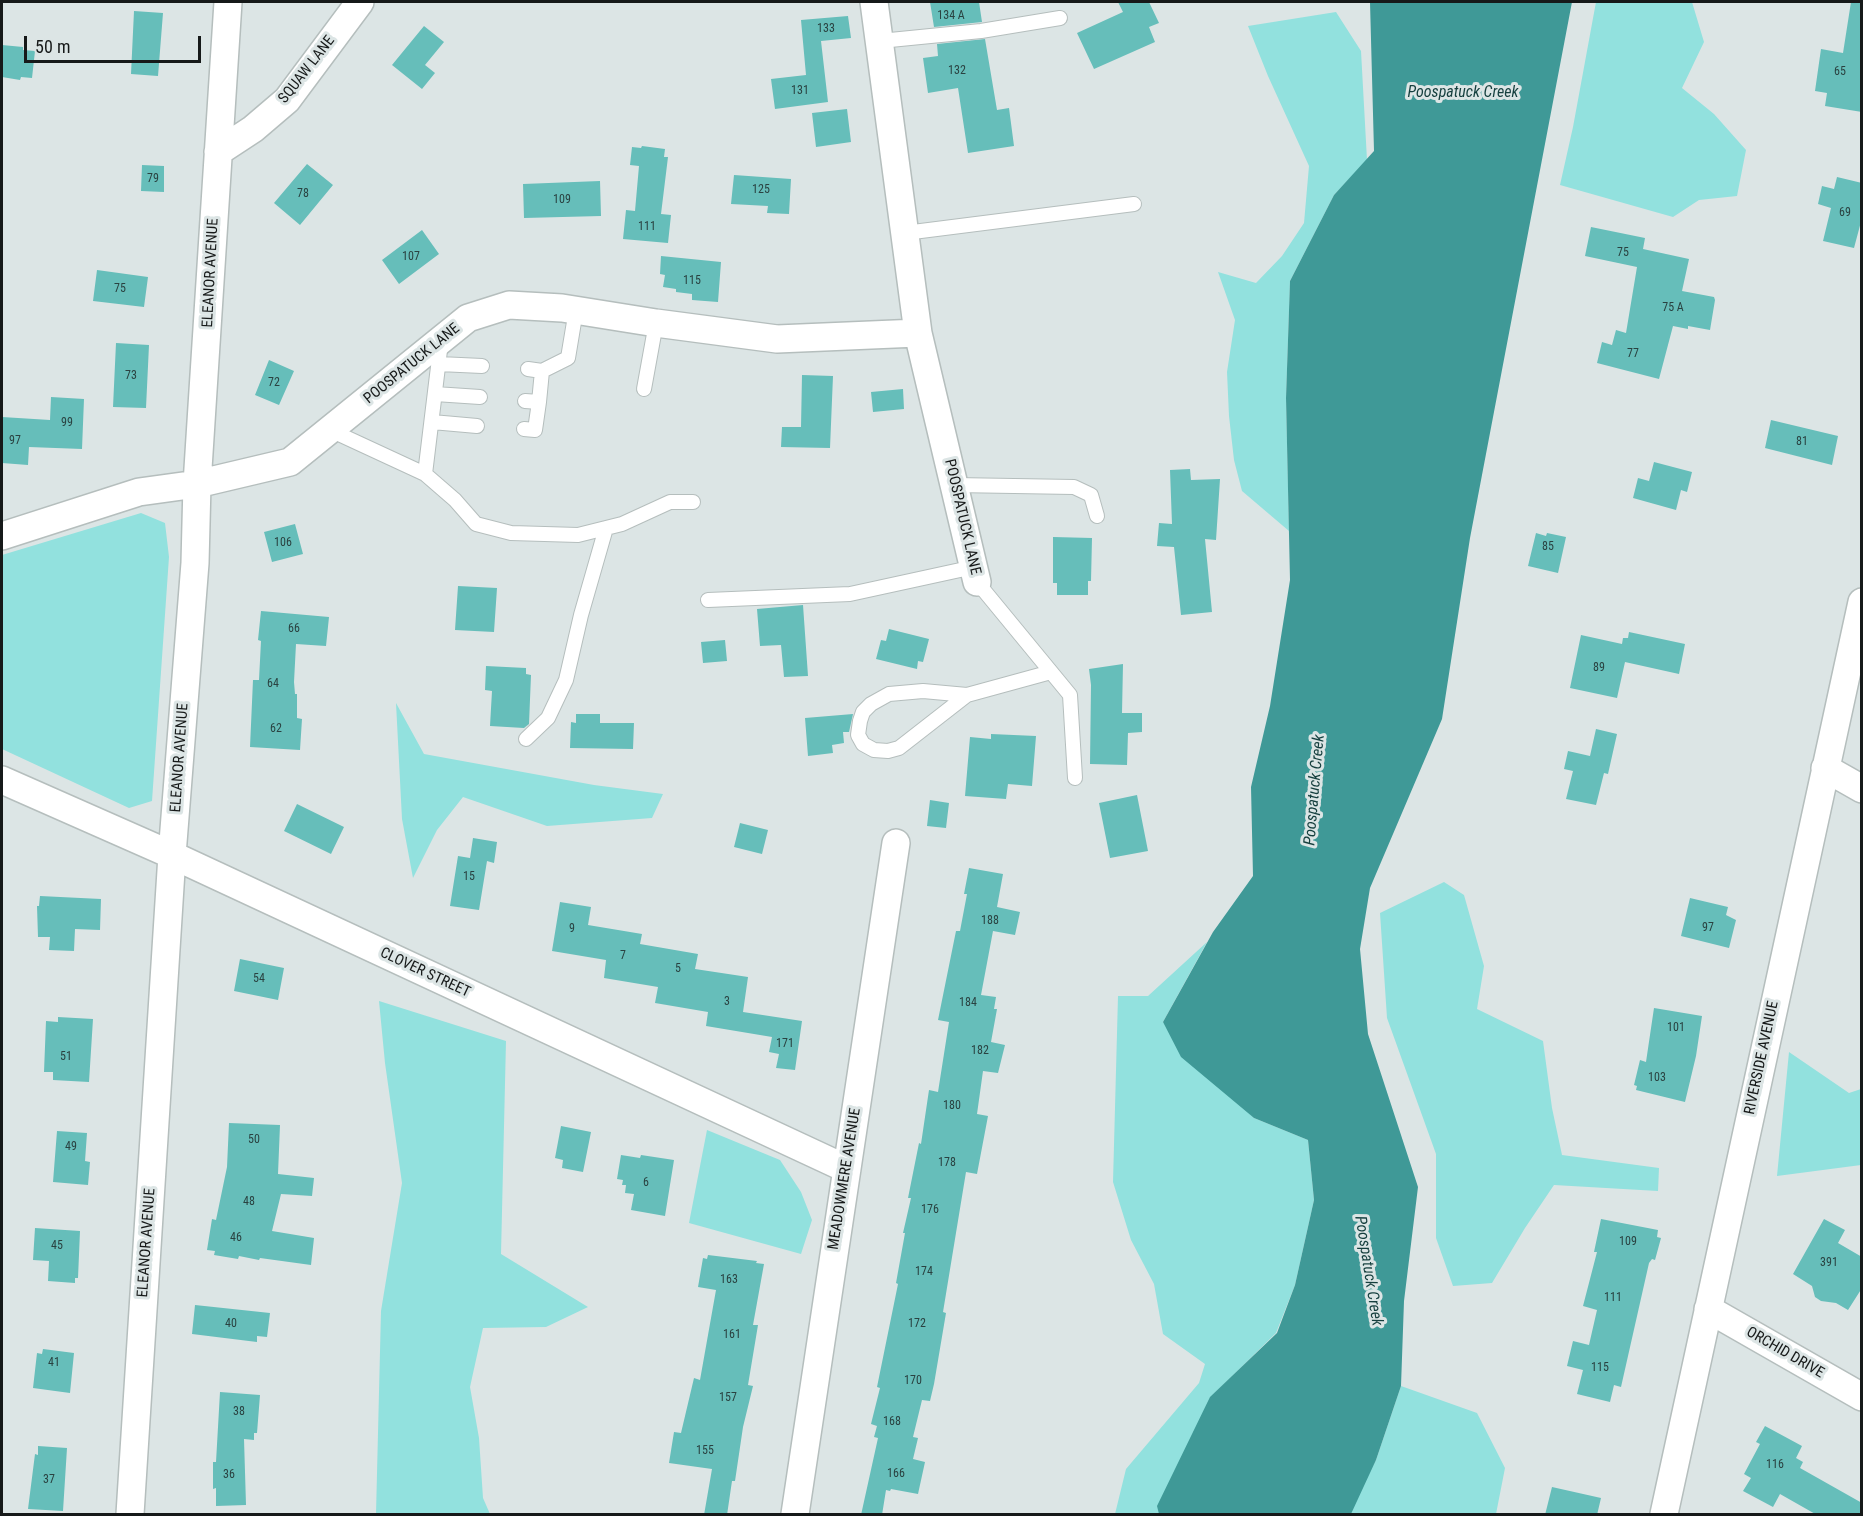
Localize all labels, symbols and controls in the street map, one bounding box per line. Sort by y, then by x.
house number: 134 A [937,9,965,23]
house number: 133 [817,22,835,36]
scale bar [27,24,204,62]
street label: SQUAW LANE [275,33,339,107]
text: 50 m [35,36,70,57]
house number: 132 [948,64,966,78]
house number: 65 [1834,65,1846,79]
water label: Poospatuck Creek [1407,83,1519,103]
house number: 131 [791,84,809,98]
house number: 79 [147,172,159,186]
house number: 125 [752,183,770,197]
house number: 78 [297,187,309,201]
house number: 109 [553,193,571,207]
house number: 69 [1839,206,1851,220]
street label: ELEANOR AVENUE [199,218,223,328]
house number: 111 [638,220,656,234]
house number: 75 [1617,246,1629,260]
house number: 107 [402,250,420,264]
house number: 115 [683,274,701,288]
house number: 75 [114,282,126,296]
house number: 75 A [1662,301,1684,315]
street label: POOSPATUCK LANE [360,320,464,408]
house number: 77 [1627,347,1639,361]
house number: 73 [125,369,137,383]
house number: 72 [268,376,280,390]
house number: 99 [61,416,73,430]
house number: 97 [9,434,21,448]
house number: 81 [1796,435,1808,449]
street label: POOSPATUCK LANE [940,457,984,577]
house number: 106 [274,536,292,550]
house number: 85 [1542,540,1554,554]
house number: 66 [288,622,300,636]
house number: 89 [1593,661,1605,675]
house number: 64 [267,677,279,691]
street label: ELEANOR AVENUE [167,703,193,813]
house number: 62 [270,722,282,736]
water label: Poospatuck Creek [1301,734,1329,846]
house number: 15 [463,870,475,884]
house number: 188 [981,914,999,928]
house number: 97 [1702,921,1714,935]
house number: 9 [569,922,575,936]
street label: CLOVER STREET [377,944,473,1002]
house number: 7 [620,949,626,963]
house number: 5 [675,962,681,976]
house number: 54 [253,972,265,986]
house number: 3 [724,995,730,1009]
house number: 184 [959,996,977,1010]
street label: RIVERSIDE AVENUE [1741,1000,1783,1116]
house number: 101 [1667,1021,1685,1035]
house number: 171 [776,1037,794,1051]
house number: 182 [971,1044,989,1058]
house number: 51 [60,1050,72,1064]
house number: 103 [1648,1071,1666,1085]
house number: 180 [943,1099,961,1113]
street label: MEADOWMERE AVENUE [825,1107,865,1251]
house number: 50 [248,1133,260,1147]
house number: 49 [65,1140,77,1154]
house number: 178 [938,1156,956,1170]
house number: 6 [643,1176,649,1190]
street label: ELEANOR AVENUE [134,1188,160,1298]
house number: 48 [243,1195,255,1209]
house number: 176 [921,1203,939,1217]
water label: Poospatuck Creek [1350,1215,1386,1327]
house number: 46 [230,1231,242,1245]
house number: 109 [1619,1235,1637,1249]
house number: 45 [51,1239,63,1253]
house number: 391 [1820,1256,1838,1270]
house number: 174 [915,1265,933,1279]
house number: 163 [720,1273,738,1287]
house number: 111 [1604,1291,1622,1305]
house number: 40 [225,1317,237,1331]
house number: 172 [908,1317,926,1331]
street label: ORCHID DRIVE [1743,1324,1827,1382]
house number: 161 [723,1328,741,1342]
house number: 41 [48,1356,60,1370]
house number: 115 [1591,1361,1609,1375]
house number: 170 [904,1374,922,1388]
house number: 157 [719,1391,737,1405]
house number: 38 [233,1405,245,1419]
house number: 168 [883,1415,901,1429]
house number: 155 [696,1444,714,1458]
house number: 116 [1766,1458,1784,1472]
house number: 166 [887,1467,905,1481]
house number: 36 [223,1468,235,1482]
house number: 37 [43,1473,55,1487]

